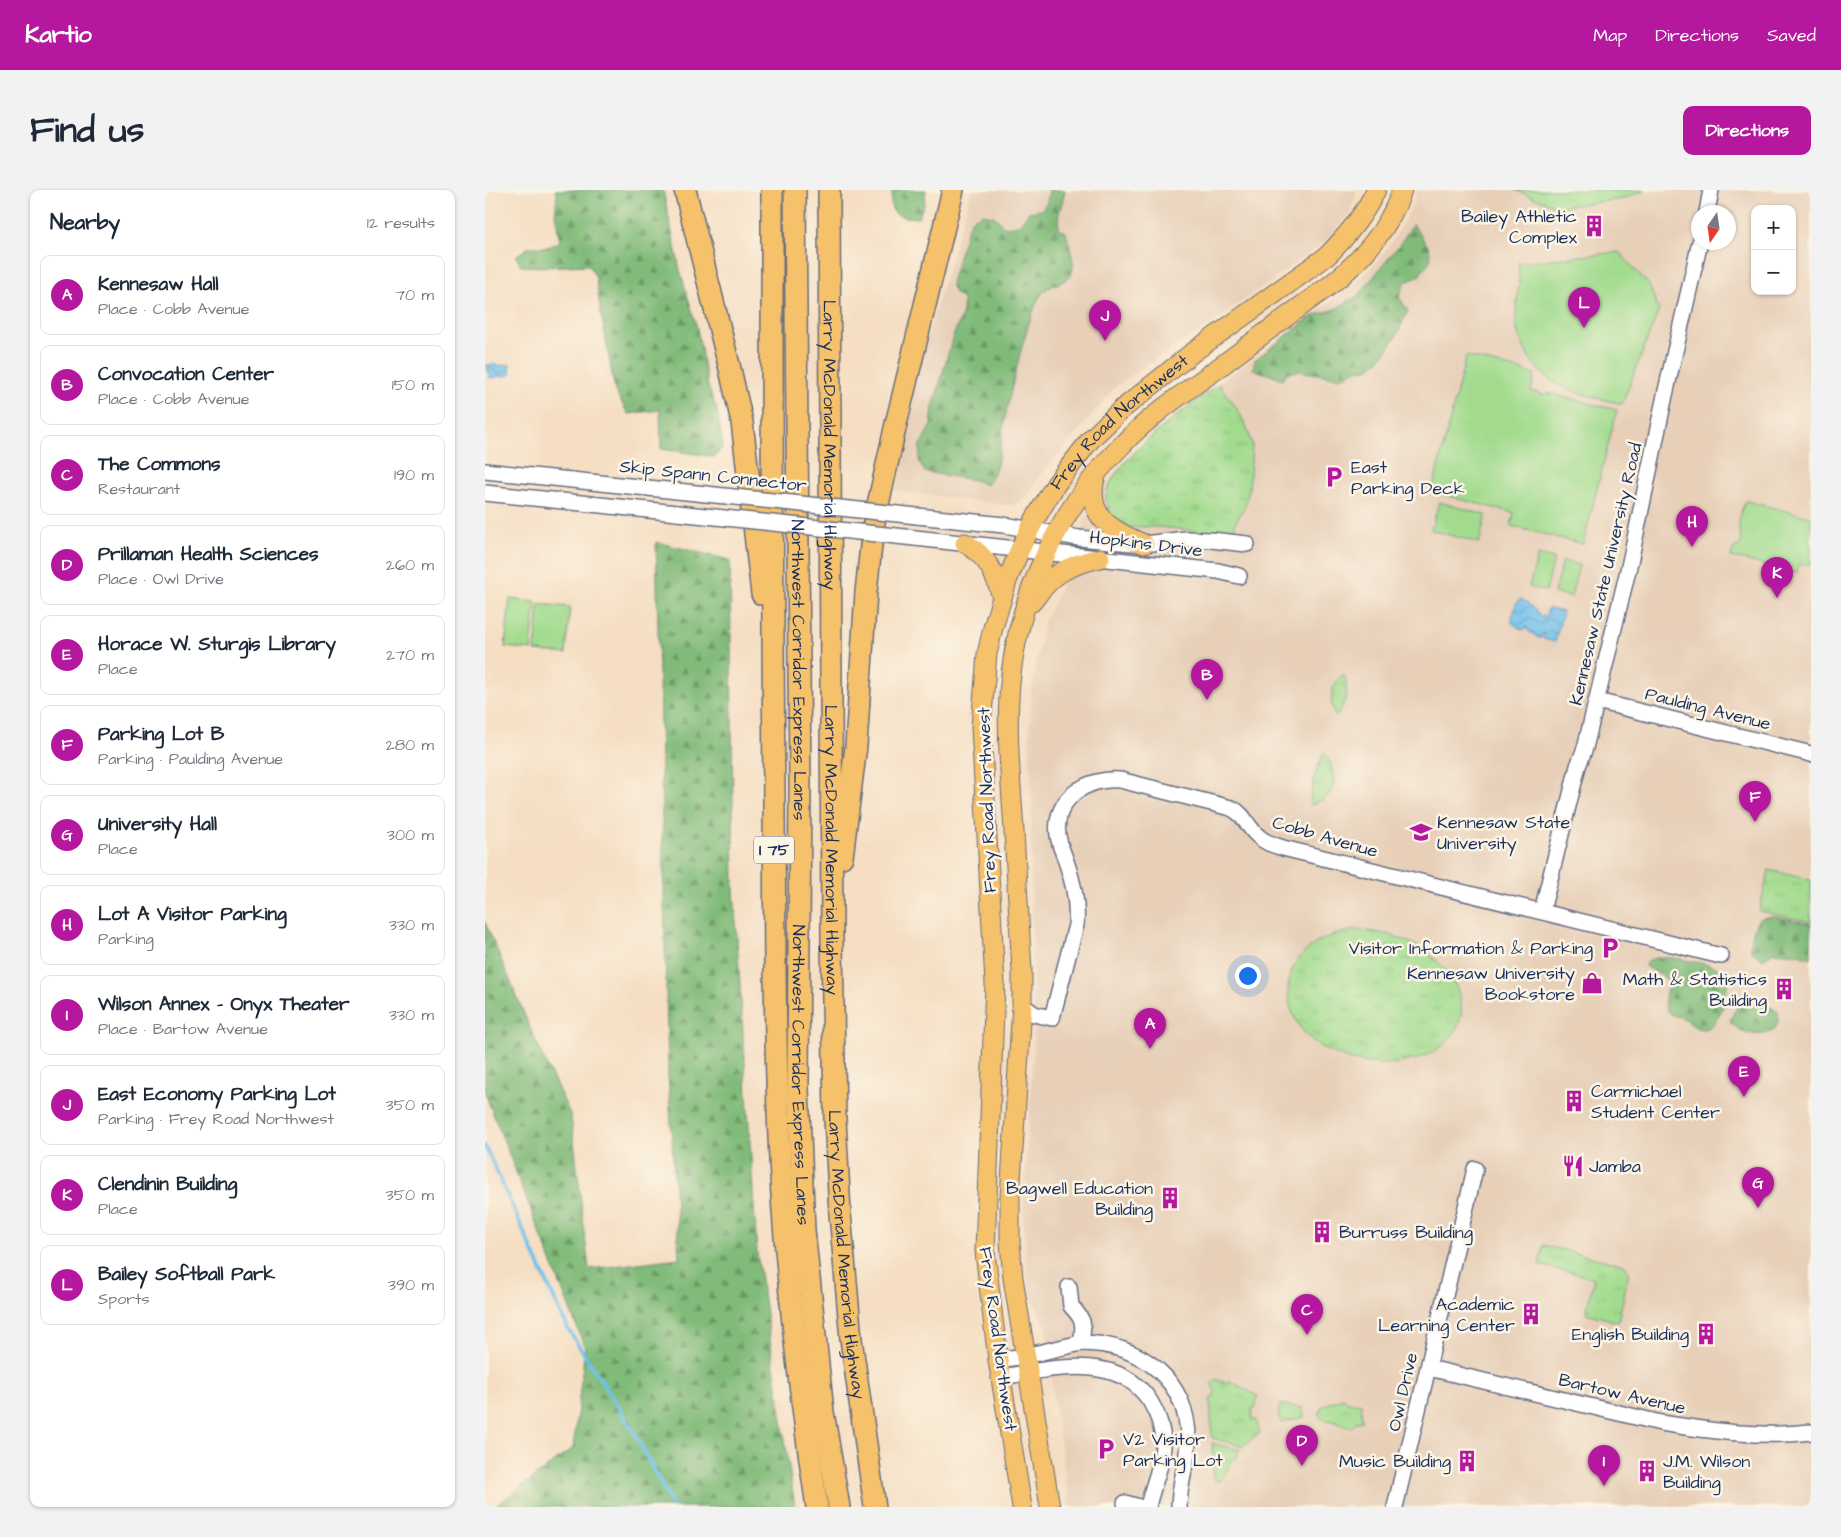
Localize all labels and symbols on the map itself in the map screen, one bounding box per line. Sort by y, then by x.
place label: Bailey Athletic Complex [1461,204,1578,250]
north arrow [1691,205,1736,250]
building icon: Bailey Athletic Complex [1581,213,1607,239]
pin: L [1568,287,1600,328]
street label: Larry McDonald Memorial Highway [816,300,843,590]
pin: J [1089,300,1121,341]
street label: Frey Road Northwest [1044,348,1194,495]
street label: Kennesaw State University Road [1564,440,1649,708]
street label: Skip Spann Connector [618,454,808,498]
place label: East Parking Deck [1351,455,1465,502]
parking icon: East Parking Deck [1321,464,1347,490]
pin: H [1676,506,1708,547]
street label: Northwest Corridor Express Lanes [785,519,813,821]
street label: Hopkins Drive [1088,525,1204,563]
pin: K [1761,557,1793,598]
pin: B [1191,659,1223,700]
street label: Paulding Avenue [1642,681,1774,738]
street label: Larry McDonald Memorial Highway [818,705,845,995]
street label: Frey Road Northwest [971,706,1004,893]
pin: F [1739,781,1771,822]
street label: Cobb Avenue [1269,810,1381,864]
place label: Kennesaw State University [1437,810,1571,857]
school or university icon: Kennesaw State University [1408,819,1434,845]
road number: I 75 [754,836,794,864]
street label: Northwest Corridor Express Lanes [785,924,816,1226]
parking icon: Visitor Information & Parking [1597,935,1623,961]
place label: Visitor Information & Parking [1349,936,1593,962]
place label: Kennesaw University Bookstore [1407,961,1575,1007]
your location [1235,963,1261,989]
place label: Math & Statistics Building [1623,967,1767,1014]
shop icon: Kennesaw University Bookstore [1579,970,1605,996]
building icon: Math & Statistics Building [1771,976,1797,1002]
pin: A [1134,1008,1166,1049]
pin: E [1728,1056,1760,1097]
place label: Carmichael Student Center [1591,1079,1720,1125]
building icon: Carmichael Student Center [1561,1088,1587,1114]
street label: Larry McDonald Memorial Highway [822,1110,872,1401]
restaurant icon: Jamba [1560,1153,1586,1179]
place label: Jamba [1589,1154,1641,1179]
pin: G [1742,1167,1774,1208]
place label: Bagwell Education Building [1006,1176,1153,1223]
building icon: Bagwell Education Building [1157,1185,1183,1211]
building icon: Burruss Building [1309,1219,1335,1245]
place label: Burruss Building [1339,1220,1473,1246]
street label: Frey Road Northwest [972,1245,1023,1434]
place label: Academic Learning Center [1378,1292,1515,1339]
pin: C [1291,1294,1323,1335]
building icon: Academic Learning Center [1518,1301,1544,1327]
building icon: English Building [1693,1321,1719,1347]
place label: English Building [1572,1322,1689,1348]
street label: Owl Drive [1382,1350,1424,1434]
street label: Bartow Avenue [1556,1367,1688,1421]
pin: D [1286,1425,1318,1466]
place label: V2 Visitor Parking Lot [1123,1427,1223,1474]
parking icon: V2 Visitor Parking Lot [1093,1436,1119,1462]
pin: I [1588,1445,1620,1486]
building icon: Music Building [1454,1448,1480,1474]
place label: Music Building [1339,1449,1451,1475]
place label: J.M. Wilson Building [1663,1449,1750,1496]
building icon: J.M. Wilson Building [1634,1458,1660,1484]

